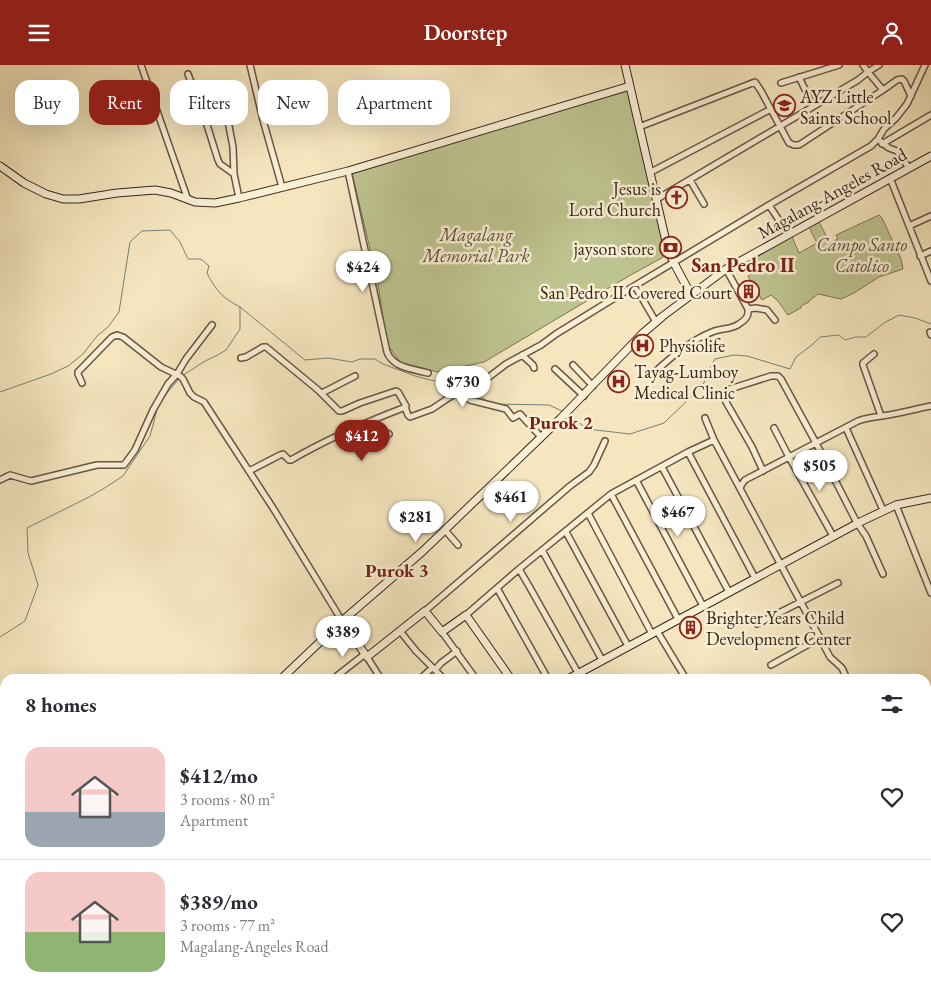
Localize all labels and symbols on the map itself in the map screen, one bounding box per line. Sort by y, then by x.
place label: AYZ Little Saints School [799,85,891,129]
school or university icon: AYZ Little Saints School [772,94,796,118]
street label: Magalang-Angeles Road [753,142,911,244]
place label: Jesus is Lord Church [569,177,661,221]
church icon: Jesus is Lord Church [665,186,689,210]
park label: Magalang Memorial Park [421,223,530,267]
park label: Campo Santo Catolico [817,233,908,277]
bank icon: jayson store [658,236,682,260]
place label: jayson store [573,237,654,260]
pin: $424 [333,251,393,293]
district label: San Pedro II [691,252,795,278]
building icon: San Pedro Ⅱ Covered Court [736,280,760,304]
place label: San Pedro Ⅱ Covered Court [540,281,732,304]
hospital icon: Physiolife [631,333,655,357]
place label: Physiolife [659,334,725,357]
place label: Tayag-Lumboy Medical Clinic [634,360,738,404]
pin: $730 [433,365,493,408]
hospital icon: Tayag-Lumboy Medical Clinic [606,369,630,393]
district label: Purok 2 [529,410,593,435]
pin: $412 [332,419,392,462]
pin: $505 [790,449,850,492]
pin: $461 [481,481,541,523]
pin: $467 [648,495,708,538]
pin: $281 [386,501,446,543]
district label: Purok 3 [365,558,429,583]
place label: Brighter Years Child Development Center [706,606,851,650]
pin: $389 [313,615,373,658]
building icon: Brighter Years Child Development Center [678,615,702,639]

